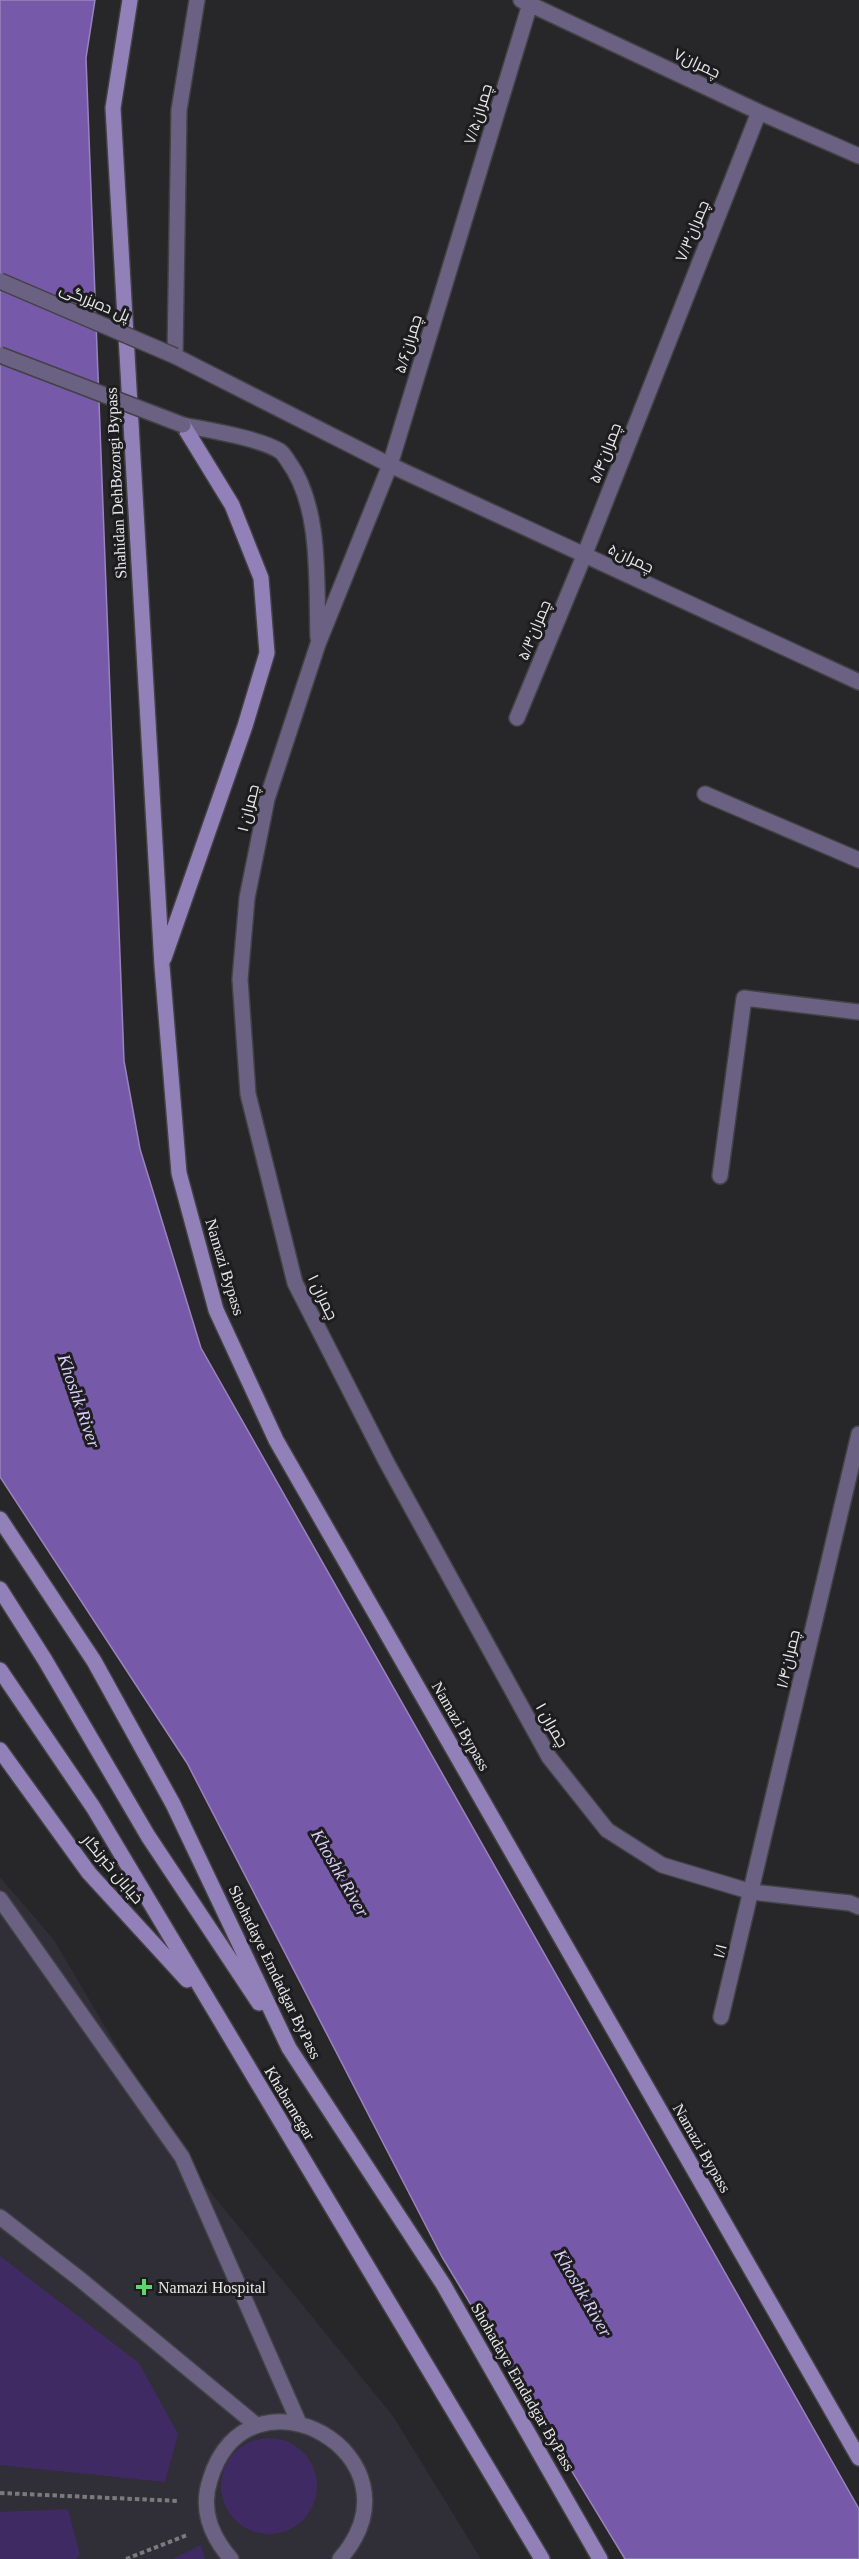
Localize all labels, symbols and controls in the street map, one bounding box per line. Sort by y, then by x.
street label: چمران۷ [670,45,723,84]
street label: چمران۷/۵ [461,82,498,147]
street label: چمران۷/۳ [672,198,715,265]
street label: پل ده‌بزرگی [56,280,133,327]
street label: چمران۵/۶ [391,313,428,376]
street label: Shahidan DehBozorgi Bypass [102,387,131,579]
street label: چمران۵/۴ [586,420,627,487]
street label: چمران۵ [604,540,656,579]
street label: چمران۵/۳ [514,597,557,664]
street label: چمران ۱ [234,782,265,834]
street label: Namazi Bypass [201,1217,248,1318]
street label: چمران ۱ [302,1272,341,1324]
water label: Khoshk River [53,1351,105,1451]
street label: چمران۱/۴ [773,1628,806,1691]
street label: Namazi Bypass [428,1678,493,1774]
street label: چمران ۱ [530,1700,571,1752]
water label: Khoshk River [306,1825,374,1921]
street label: خیابان خبرنگار [77,1830,147,1908]
street label: Shohadaye Emdadgar ByPass [225,1882,325,2062]
street label: ۱/۱ [710,1942,730,1960]
street label: Khabarnegar [261,2063,319,2144]
street label: Namazi Bypass [669,2100,734,2196]
water label: Khoshk River [549,2245,617,2341]
marker: Namazi Hospital [135,2278,153,2296]
place label: Namazi Hospital [158,2279,267,2297]
street label: Shohadaye Emdadgar ByPass [467,2300,578,2474]

